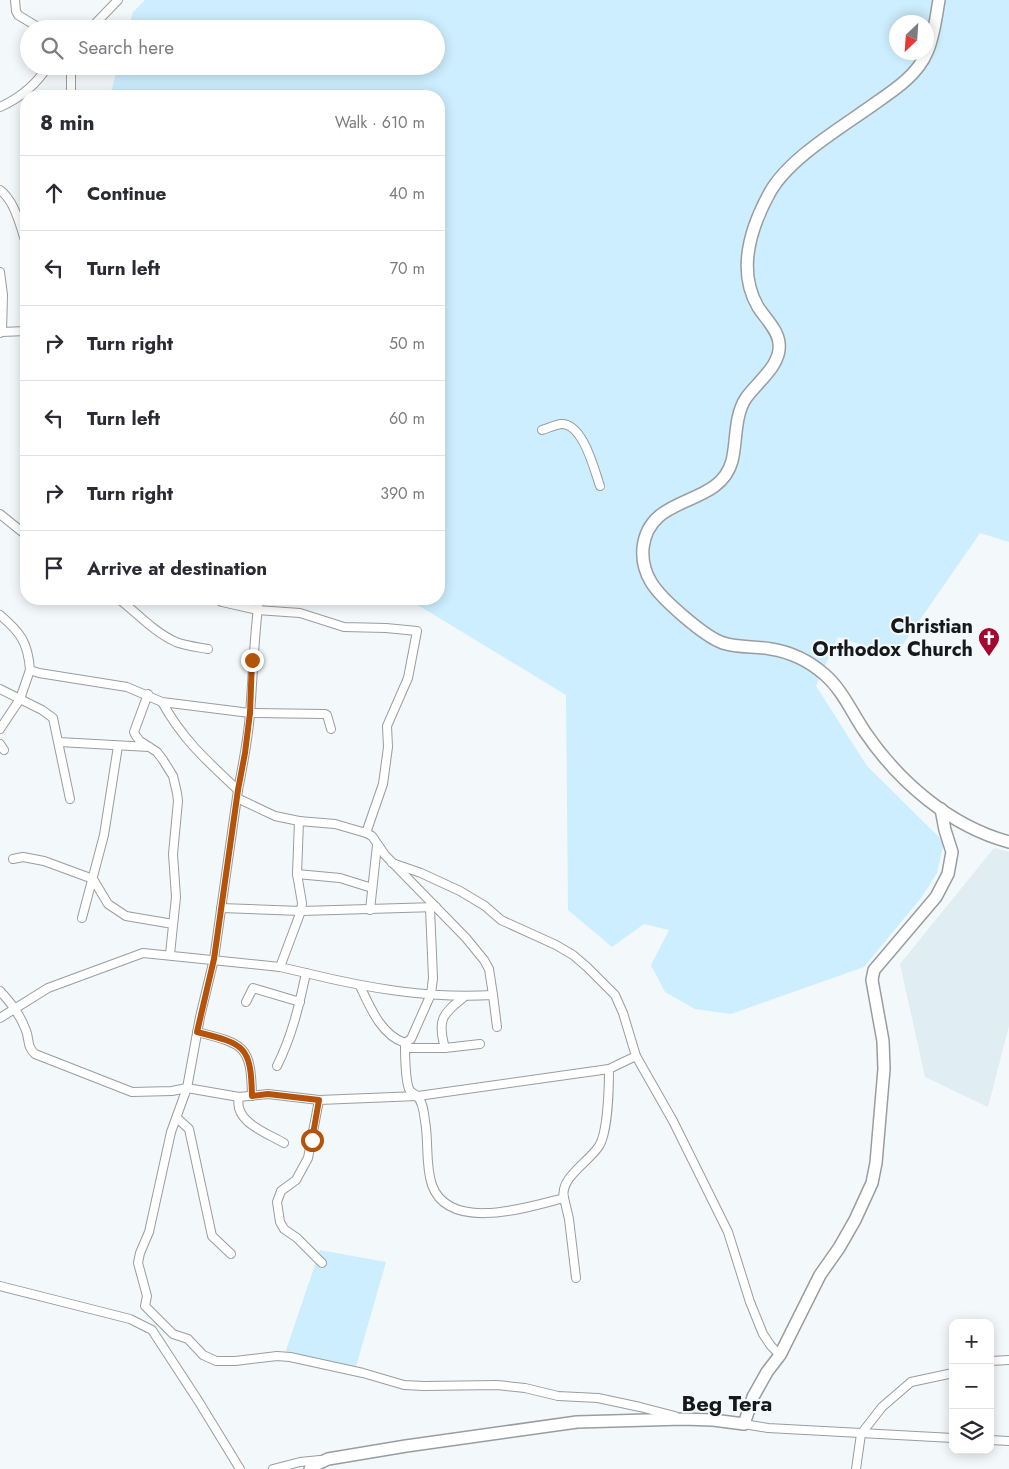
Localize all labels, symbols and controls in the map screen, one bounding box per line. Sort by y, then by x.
north arrow [889,15,934,60]
search box [20,20,445,75]
icon: search [38,34,66,62]
text: Search here [78,34,174,61]
text: 8 min [40,108,95,138]
text: Walk · 610 m [335,111,425,134]
icon: ahead [40,179,68,207]
text: Continue [87,180,166,207]
text: 40 m [389,182,425,205]
icon: left [40,254,68,282]
text: Turn left [87,255,160,282]
text: 70 m [390,257,425,280]
icon: right [40,329,68,357]
text: Turn right [87,330,173,357]
text: 50 m [389,332,425,355]
icon: left [40,404,68,432]
text: Turn left [87,405,160,432]
text: 60 m [389,407,425,430]
icon: right [40,479,68,507]
text: Turn right [87,480,173,507]
text: 390 m [380,482,425,505]
icon: arrive [40,554,68,582]
text: Arrive at destination [87,555,267,582]
place label: Christian Orthodox Church [812,612,973,664]
church icon: Christian Orthodox Church [977,626,1001,657]
route end [241,649,264,672]
route start [301,1129,324,1152]
map controls [949,1319,994,1454]
button: + [949,1319,994,1364]
button: − [949,1364,994,1409]
district label: Beg Tera [682,1387,772,1419]
button: layers [949,1409,994,1454]

